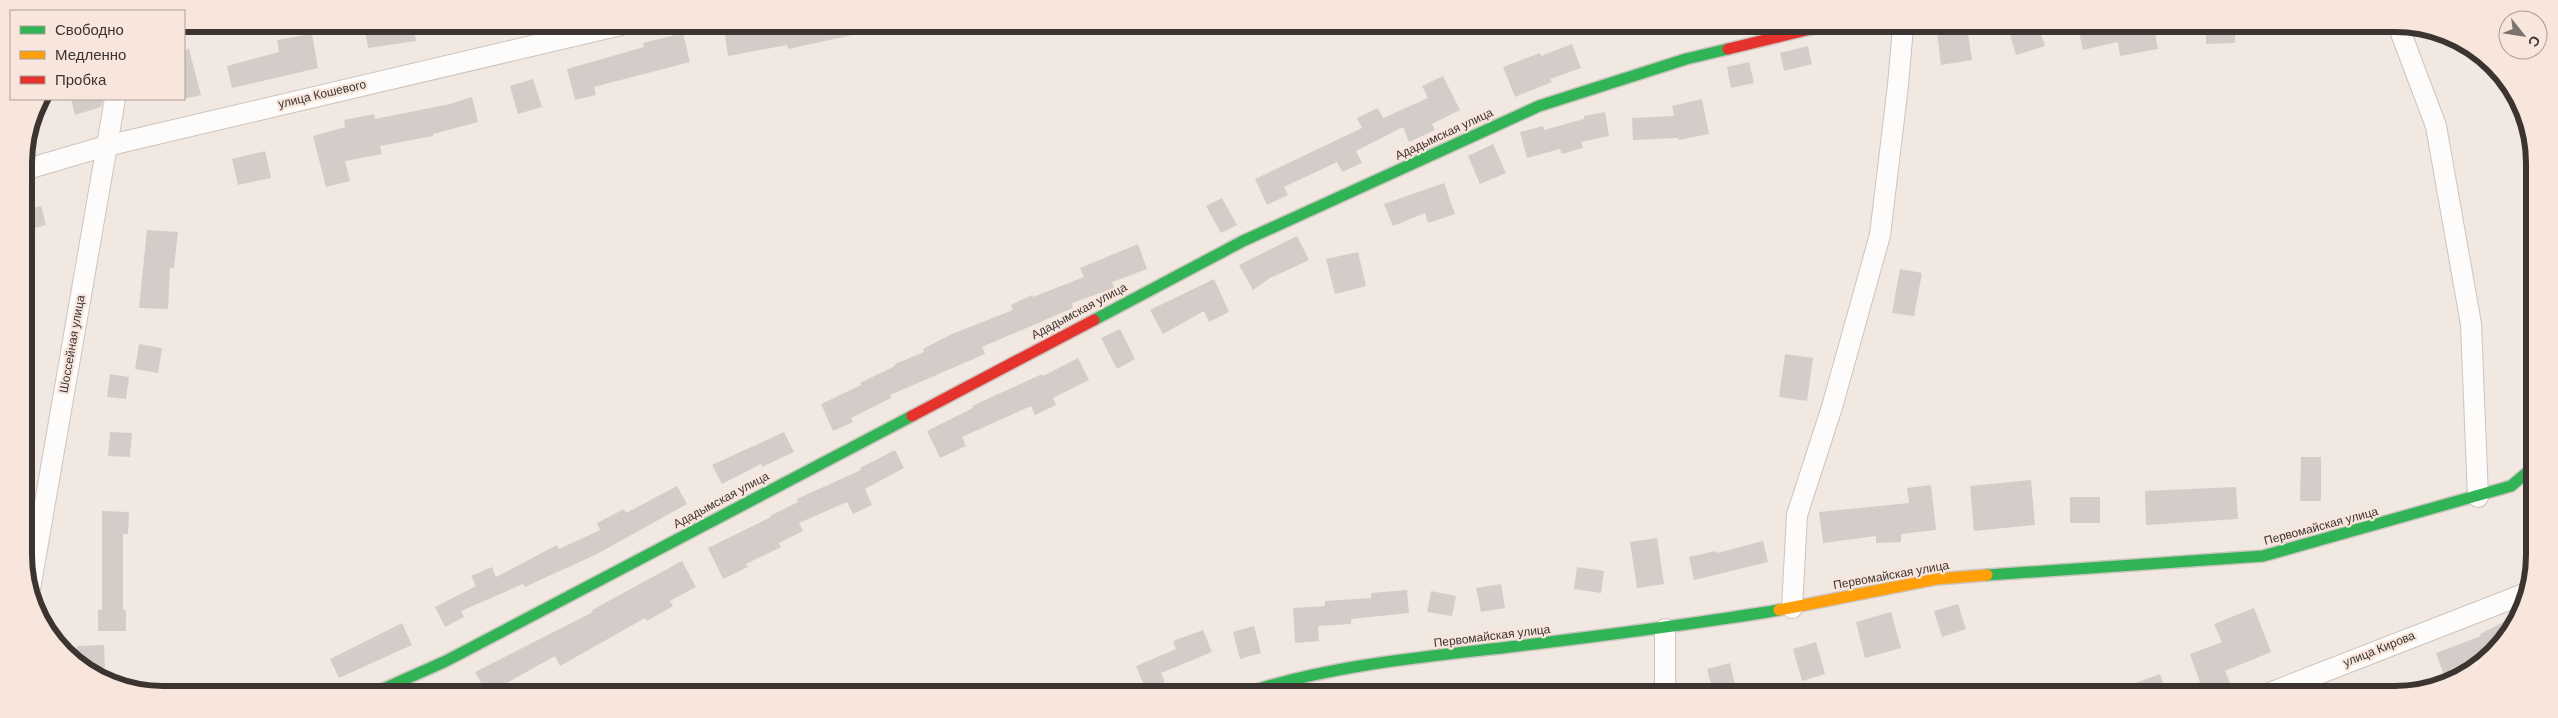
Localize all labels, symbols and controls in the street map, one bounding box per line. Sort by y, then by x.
legend [10,10,185,100]
north arrow [2498,10,2548,60]
text: Свободно [55,20,124,40]
text: С [2524,33,2545,50]
text: Медленно [55,45,126,65]
text: Пробка [55,70,107,90]
street label: улица Кошевого [276,76,368,112]
street label: Ададымская улица [1392,104,1496,164]
street label: Ададымская улица [1028,279,1130,343]
street label: Шоссейная улица [56,294,89,394]
street label: Ададымская улица [670,468,772,532]
street label: Первомайская улица [2262,503,2380,549]
street label: Первомайская улица [1832,557,1951,593]
street label: Первомайская улица [1433,621,1552,651]
street label: улица Кирова [2341,627,2418,671]

